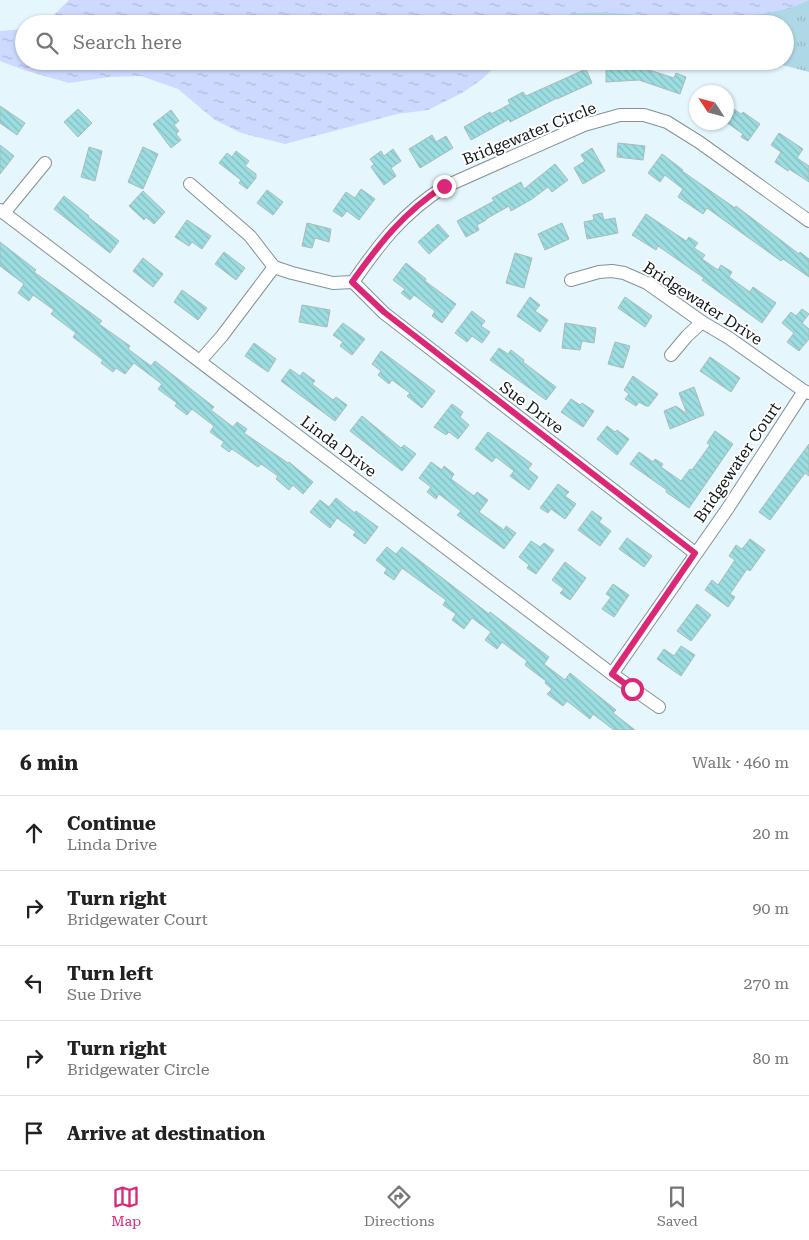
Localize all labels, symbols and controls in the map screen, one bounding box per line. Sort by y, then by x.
search box [15,15,794,70]
icon: search [33,29,61,57]
text: Search here [73,31,182,54]
north arrow [689,85,734,130]
street label: Bridgewater Circle [460,98,599,169]
route end [433,175,456,198]
street label: Bridgewater Drive [639,258,766,349]
street label: Sue Drive [496,377,567,438]
street label: Bridgewater Court [690,399,785,526]
street label: Linda Drive [297,412,381,481]
route start [621,678,644,701]
text: 6 min [20,751,78,775]
text: Walk · 460 m [692,753,789,772]
text: Continue [67,812,156,835]
icon: ahead [20,819,48,847]
text: 20 m [752,824,789,843]
text: Linda Drive [67,835,157,854]
text: Turn right [67,887,167,910]
icon: right [20,894,48,922]
text: 90 m [752,899,789,918]
text: Bridgewater Court [67,910,208,929]
text: Turn left [67,962,153,985]
icon: left [20,969,48,997]
text: 270 m [743,974,789,993]
text: Sue Drive [67,985,142,1004]
text: Turn right [67,1037,167,1060]
icon: right [20,1044,48,1072]
text: 80 m [752,1049,789,1068]
text: Bridgewater Circle [67,1060,210,1079]
icon: arrive [20,1119,48,1147]
text: Arrive at destination [67,1122,265,1145]
tab: Map [111,1183,141,1229]
tab: Directions [364,1183,434,1229]
tab: Saved [657,1183,698,1229]

